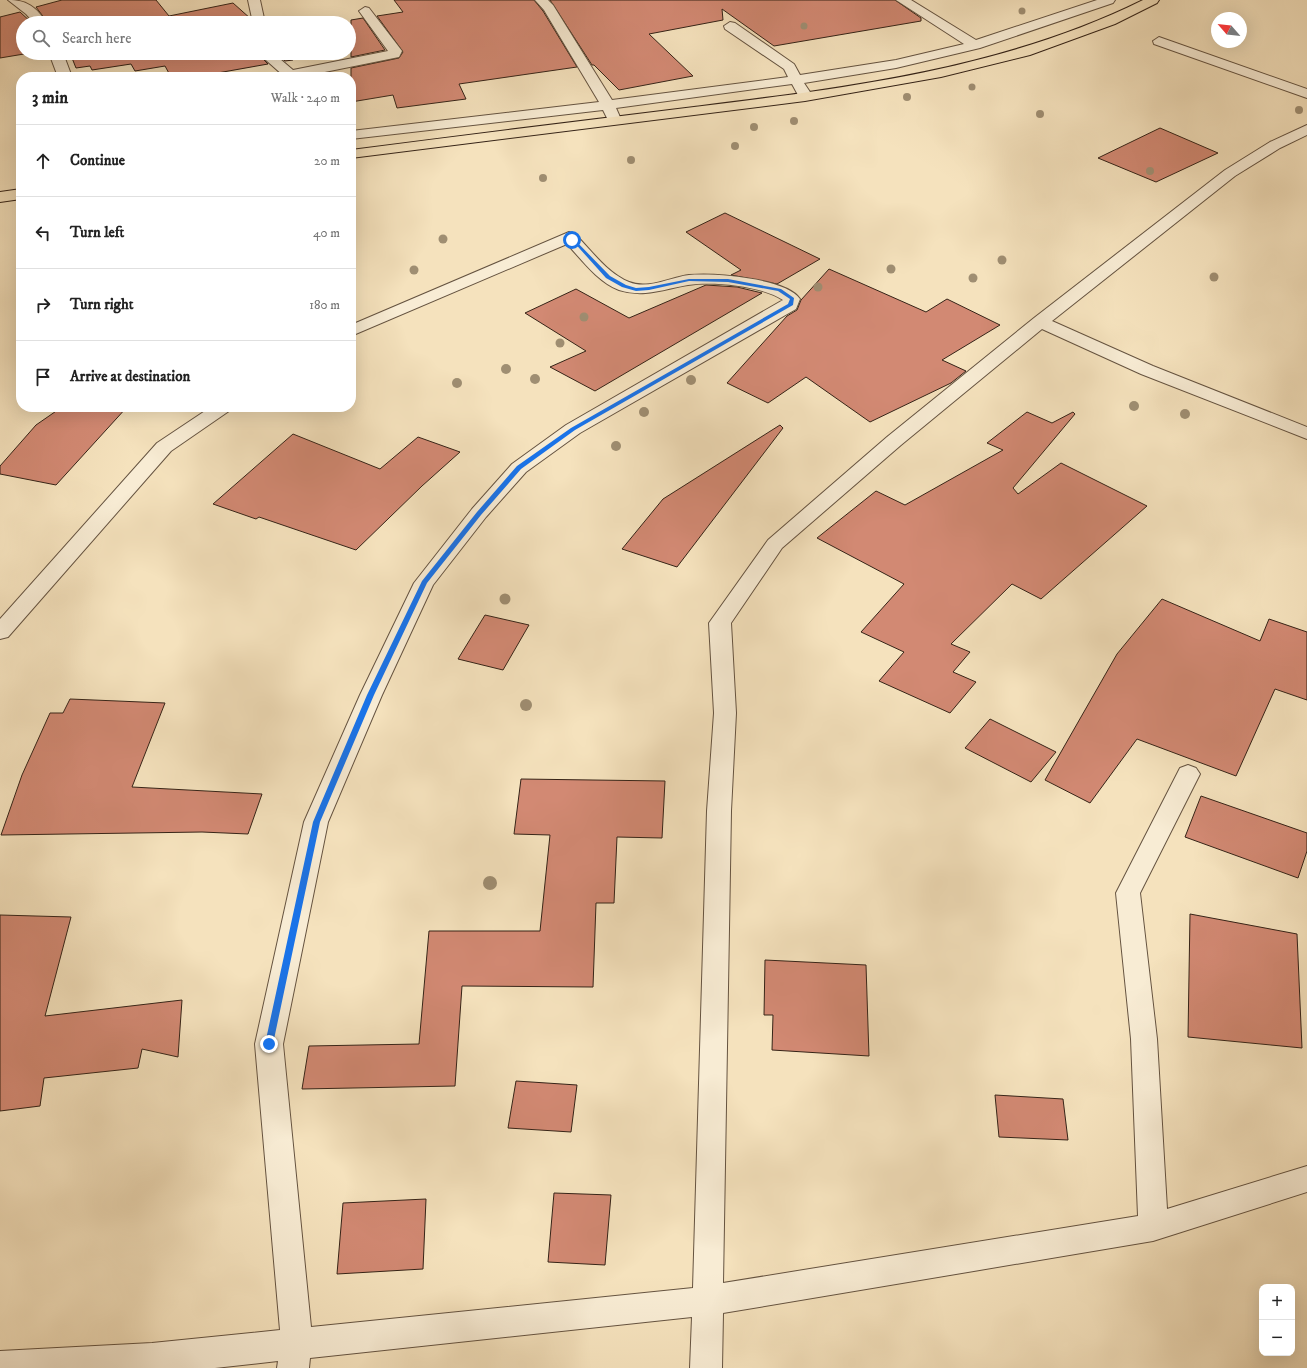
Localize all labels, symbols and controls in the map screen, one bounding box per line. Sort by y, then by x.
north arrow [1211,12,1247,48]
search box [16,16,356,60]
icon: search [30,27,52,49]
text: Search here [62,29,131,48]
text: 3 min [32,87,68,109]
text: Walk · 240 m [271,90,340,106]
icon: ahead [32,150,54,172]
text: Continue [70,151,125,170]
text: 20 m [314,153,340,169]
icon: left [32,222,54,244]
text: Turn left [70,223,124,242]
text: 40 m [313,225,340,241]
route start [563,231,581,249]
icon: right [32,294,54,316]
text: Turn right [70,295,133,314]
text: 180 m [309,297,340,313]
icon: arrive [32,366,54,388]
text: Arrive at destination [70,367,190,386]
route end [260,1035,278,1053]
map controls [1259,1284,1295,1356]
button: + [1259,1284,1295,1320]
button: − [1259,1320,1295,1356]

